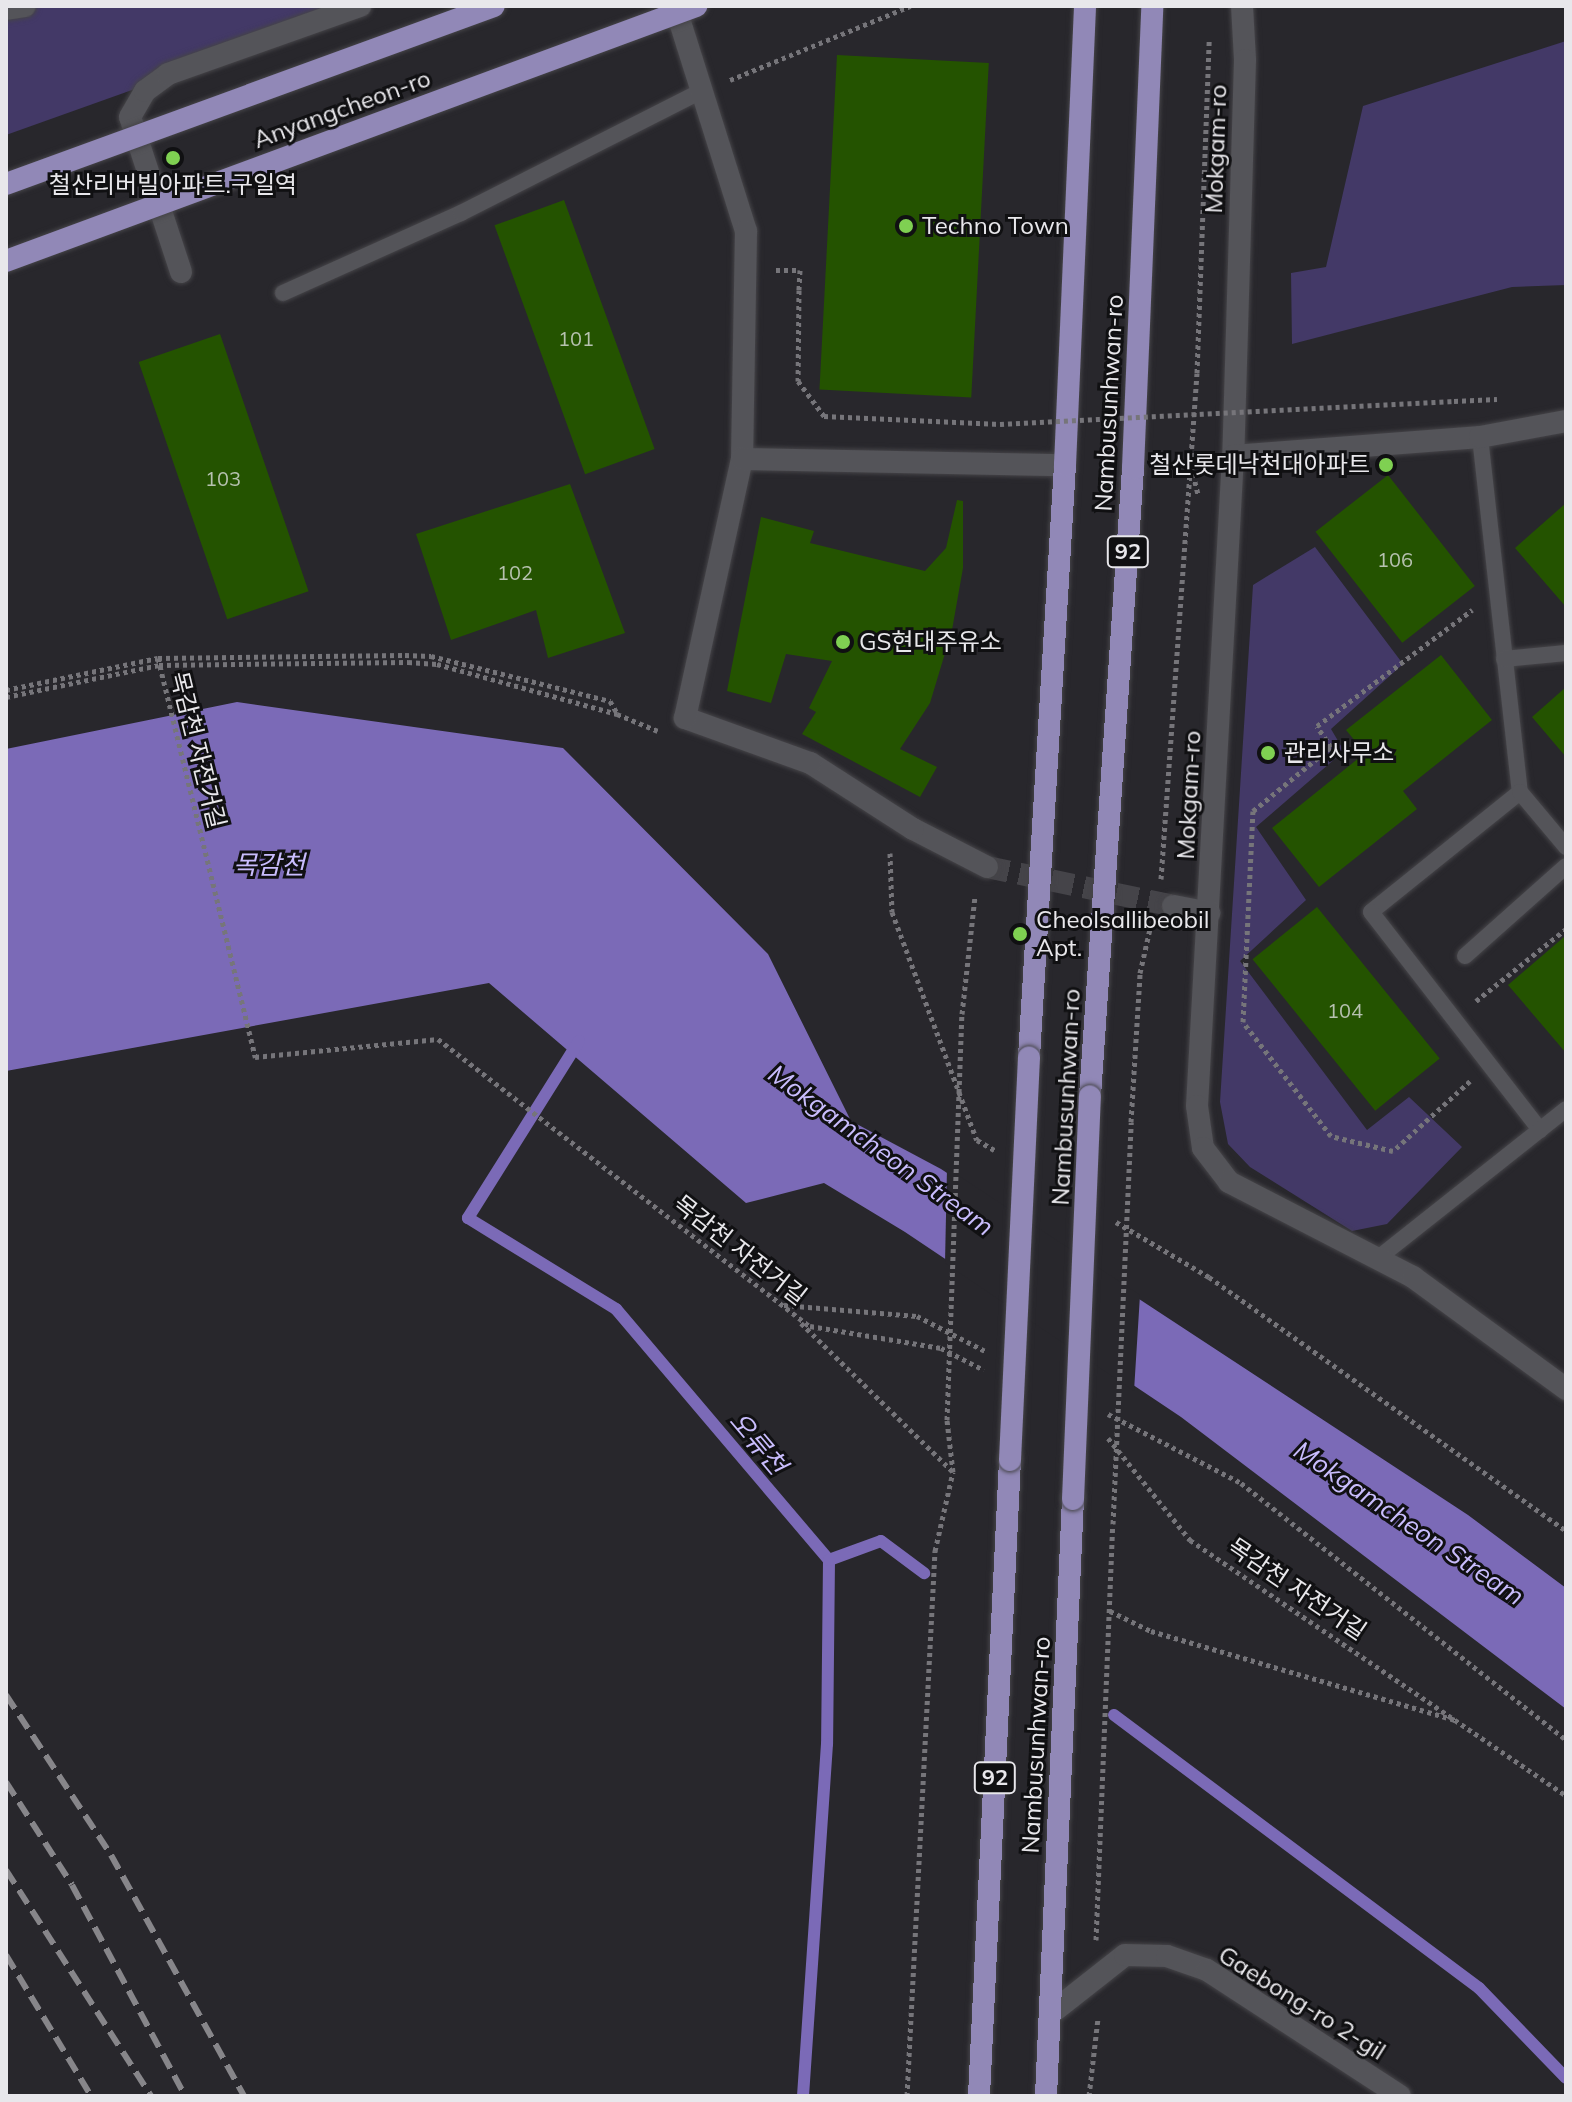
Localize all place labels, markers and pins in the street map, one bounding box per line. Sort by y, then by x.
marker: 철산리버빌아파트.구일역 [164,149,182,167]
place label: 철산리버빌아파트.구일역 [49,171,297,199]
place label: Techno Town [922,212,1069,240]
marker: Techno Town [897,217,915,235]
place label: 철산롯데낙천대아파트 [1149,451,1370,479]
marker: 철산롯데낙천대아파트 [1377,456,1395,474]
place label: GS현대주유소 [859,628,1002,656]
marker: GS현대주유소 [834,633,852,651]
place label: 관리사무소 [1284,739,1394,767]
marker: 관리사무소 [1259,744,1277,762]
place label: Cheolsallibeobil Apt. [1036,906,1209,962]
marker: Cheolsallibeobil Apt. [1011,925,1029,943]

